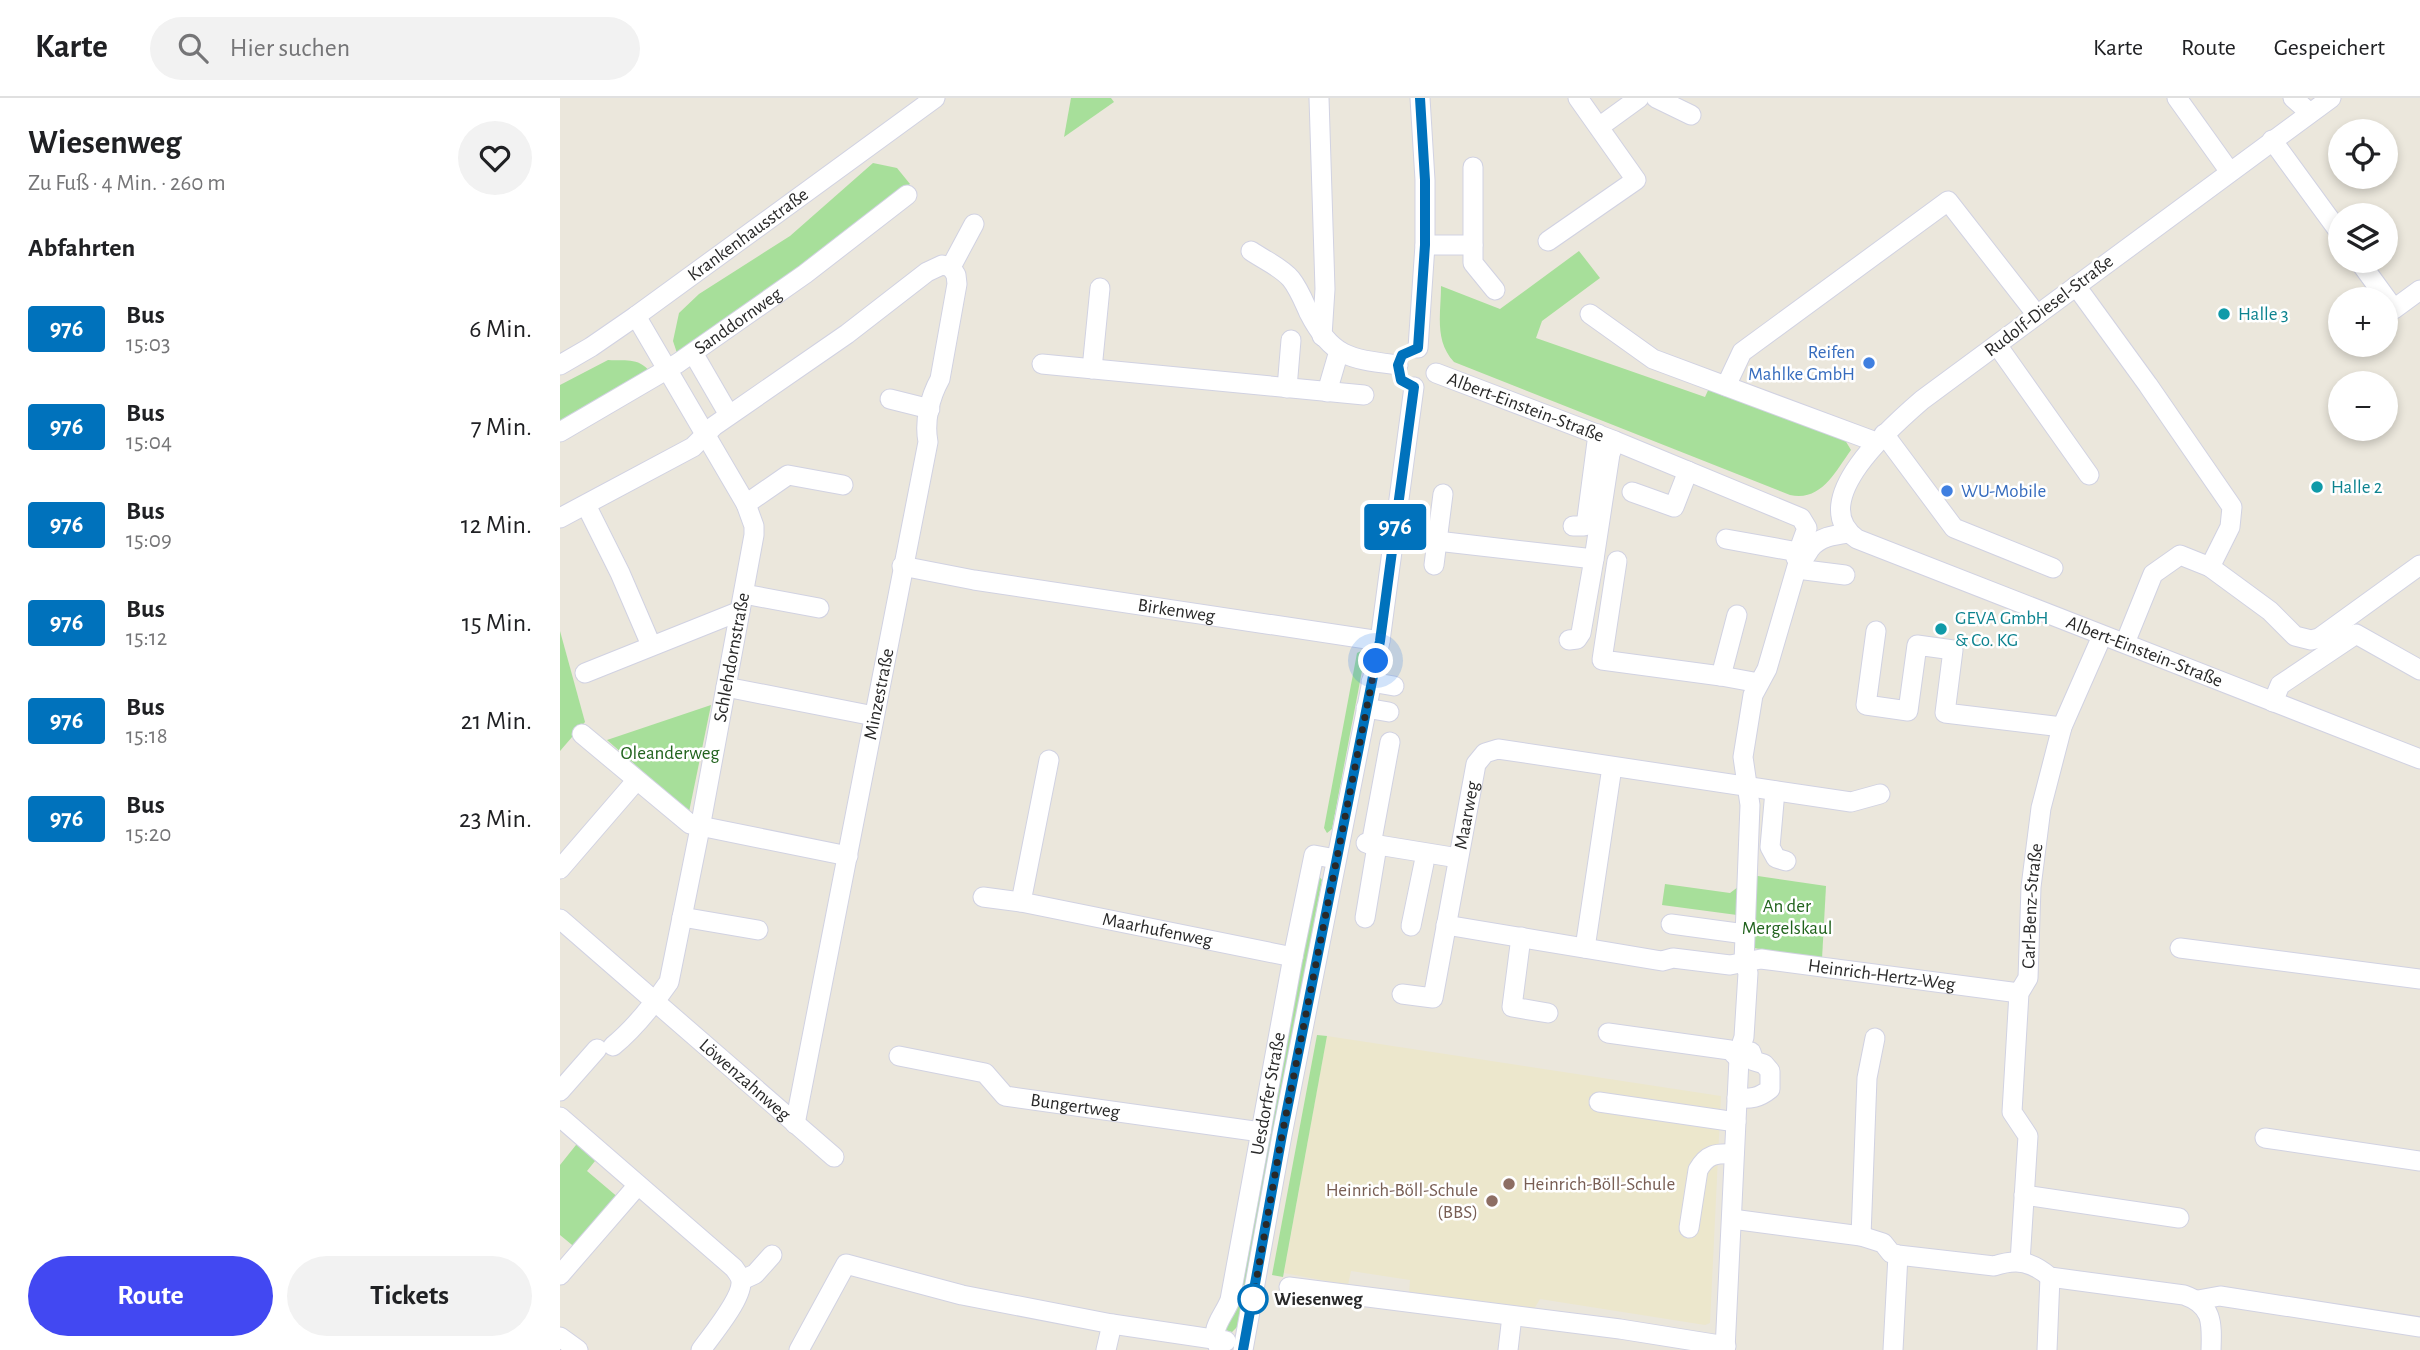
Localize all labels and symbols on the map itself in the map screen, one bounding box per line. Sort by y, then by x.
street label: Krankenhausstraße [684,184,812,285]
street label: Rudolf-Diesel-Straße [1981,252,2117,360]
street label: Sanddornweg [691,284,786,358]
place label: Halle 3 [2238,305,2289,324]
marker: Halle 3 [2216,306,2232,322]
place label: Reifen Mahlke GmbH [1748,343,1855,384]
marker: Reifen Mahlke GmbH [1861,355,1877,371]
street label: Albert-Einstein-Straße [1445,369,1607,445]
place label: Halle 2 [2331,478,2383,497]
marker: Halle 2 [2309,479,2325,495]
place label: WU-Mobile [1961,482,2046,501]
marker: WU-Mobile [1939,483,1955,499]
line badge: 976 [1355,504,1435,550]
street label: Schlehdornstraße [710,591,753,724]
street label: Birkenweg [1136,595,1217,626]
place label: GEVA GmbH & Co. KG [1955,609,2049,650]
street label: Albert-Einstein-Straße [2064,612,2225,690]
marker: GEVA GmbH & Co. KG [1933,621,1949,637]
your location [1358,643,1393,678]
street label: Minzestraße [861,647,897,741]
park label: Oleanderweg [620,744,720,763]
street label: Maarweg [1451,779,1482,851]
street label: Carl-Benz-Straße [2019,842,2046,969]
park label: An der Mergelskaul [1742,897,1832,938]
street label: Maarhufenweg [1101,909,1215,950]
street label: Heinrich-Hertz-Weg [1807,956,1957,994]
street label: Uesdorfer Straße [1247,1031,1289,1157]
street label: Löwenzahnweg [696,1035,795,1125]
street label: Bungertweg [1029,1090,1122,1122]
place label: Heinrich-Böll-Schule [1523,1175,1675,1194]
marker: Heinrich-Böll-Schule [1501,1176,1517,1192]
place label: Heinrich-Böll-Schule (BBS) [1326,1181,1478,1222]
marker: Heinrich-Böll-Schule (BBS) [1484,1193,1500,1209]
marker: Wiesenweg [1238,1284,1268,1314]
place label: Wiesenweg [1274,1290,1363,1309]

